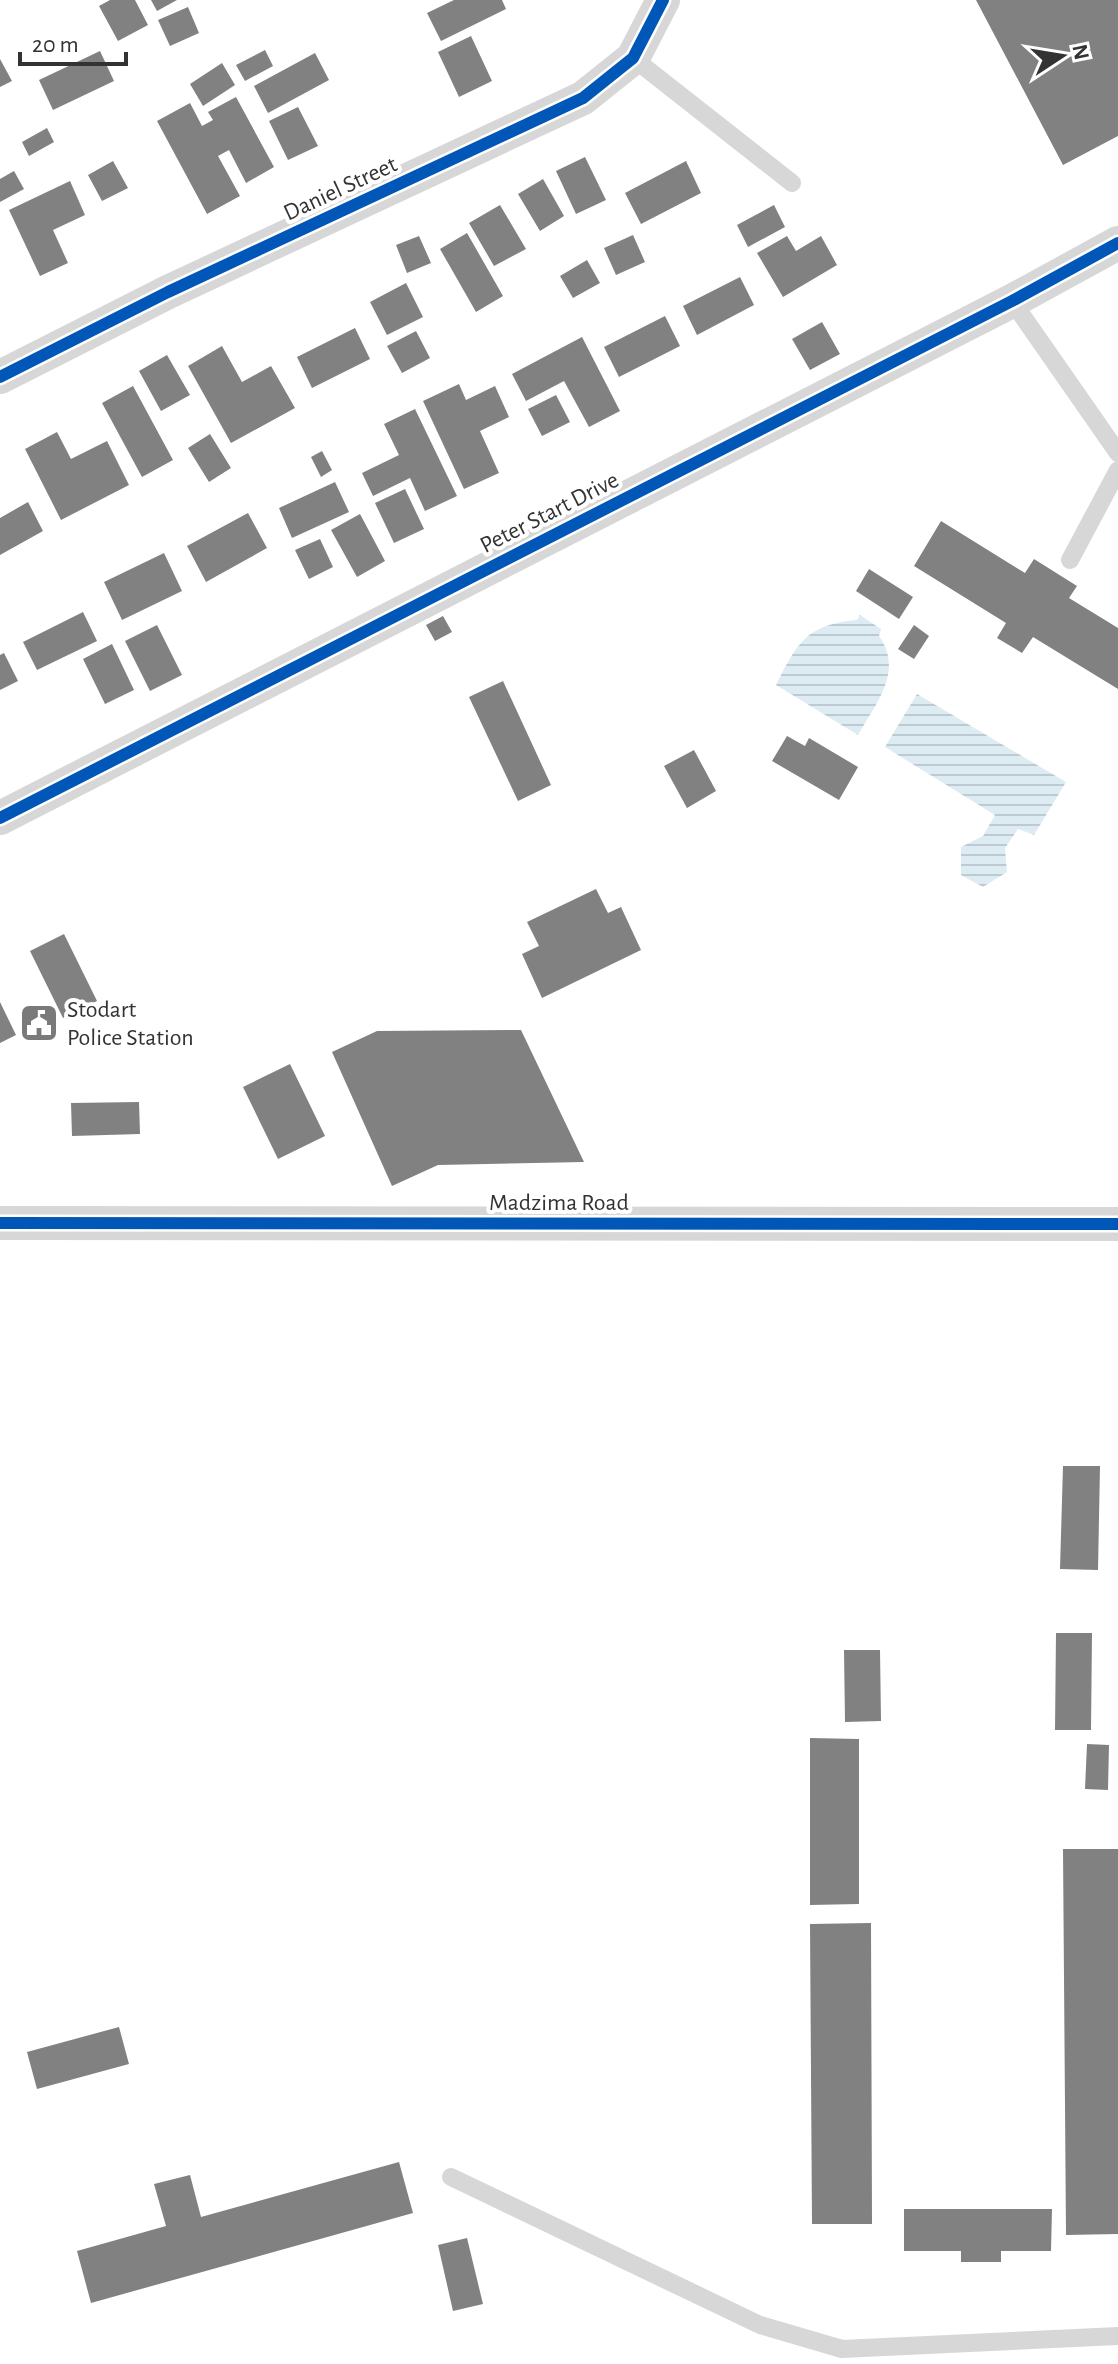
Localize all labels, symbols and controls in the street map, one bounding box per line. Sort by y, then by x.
scale bar [20,16,126,66]
north arrow [1022,16,1102,96]
text: 20 m [32,33,79,57]
text: N [1068,42,1093,62]
street label: Daniel Street [280,152,401,226]
street label: Peter Start Drive [476,468,623,558]
place label: Stodart Police Station [67,998,194,1050]
public building icon: Stodart Police Station [18,1002,60,1044]
street label: Madzima Road [489,1191,629,1215]

